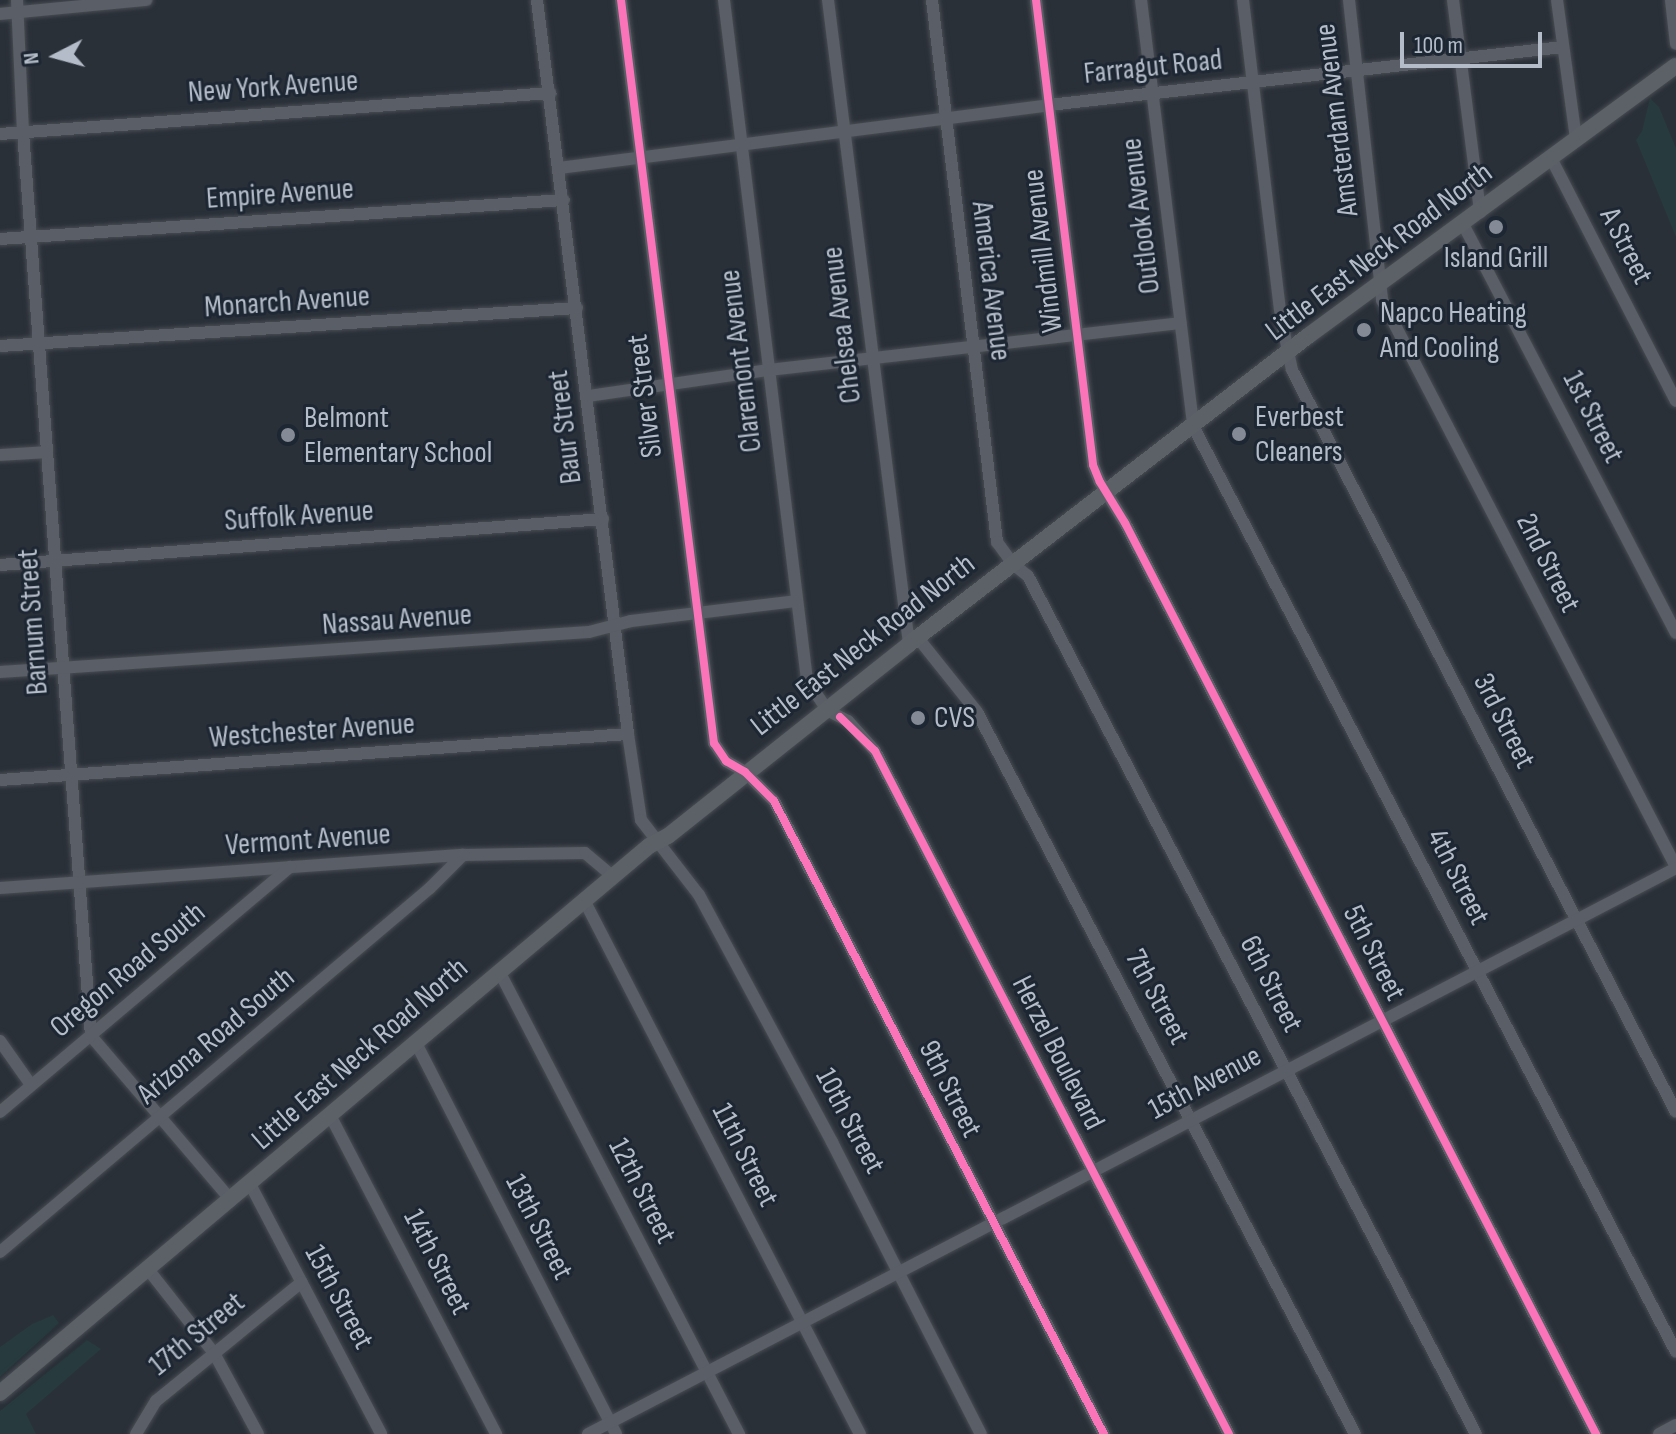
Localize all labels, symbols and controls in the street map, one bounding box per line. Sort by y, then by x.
north arrow [16,16,96,96]
scale bar [1404,16,1546,66]
street label: Amsterdam Avenue [1307,22,1367,218]
text: 100 m [1414,31,1463,60]
street label: Farragut Road [1082,42,1224,92]
text: N [18,51,46,66]
street label: New York Avenue [187,63,359,111]
street label: Outlook Avenue [1114,136,1168,296]
street label: Little East Neck Road North [1259,155,1499,349]
street label: Windmill Avenue [1015,167,1071,335]
street label: Empire Avenue [205,171,355,217]
street label: America Avenue [963,199,1019,363]
street label: A Street [1592,202,1660,290]
marker: Island Grill [1487,218,1505,236]
place label: Island Grill [1444,240,1548,276]
street label: Chelsea Avenue [815,245,869,405]
street label: Claremont Avenue [712,268,770,454]
street label: Monarch Avenue [203,278,371,326]
place label: Napco Heating And Cooling [1380,295,1527,366]
marker: Napco Heating And Cooling [1355,321,1373,339]
street label: Silver Street [620,332,670,460]
street label: 1st Street [1555,365,1631,469]
street label: Baur Street [540,368,590,486]
place label: Everbest Cleaners [1255,399,1344,470]
place label: Belmont Elementary School [304,400,492,470]
marker: Everbest Cleaners [1230,425,1248,443]
marker: Belmont Elementary School [279,426,297,444]
street label: Suffolk Avenue [223,493,375,539]
street label: 2nd Street [1508,508,1588,618]
street label: Little East Neck Road North [744,546,982,744]
street label: Barnum Street [10,548,56,696]
street label: Nassau Avenue [321,597,473,643]
street label: 3rd Street [1465,668,1543,774]
place label: CVS [934,700,975,736]
street label: Westchester Avenue [208,706,416,756]
marker: CVS [909,709,927,727]
street label: Vermont Avenue [224,816,392,864]
street label: 4th Street [1419,823,1497,931]
street label: Oregon Road South [43,895,213,1045]
street label: 5th Street [1335,899,1413,1007]
street label: 6th Street [1232,930,1310,1038]
street label: 7th Street [1117,943,1197,1051]
street label: Little East Neck Road North [245,950,475,1158]
street label: Arizona Road South [130,960,302,1112]
street label: Herzel Boulevard [1004,970,1112,1136]
street label: 9th Street [910,1035,990,1143]
street label: 15th Avenue [1142,1038,1268,1128]
street label: 10th Street [807,1062,893,1180]
street label: 11th Street [704,1097,786,1213]
street label: 12th Street [600,1132,684,1250]
street label: 13th Street [497,1168,581,1286]
street label: 14th Street [395,1203,479,1321]
street label: 15th Street [297,1239,381,1355]
street label: 17th Street [142,1285,252,1383]

